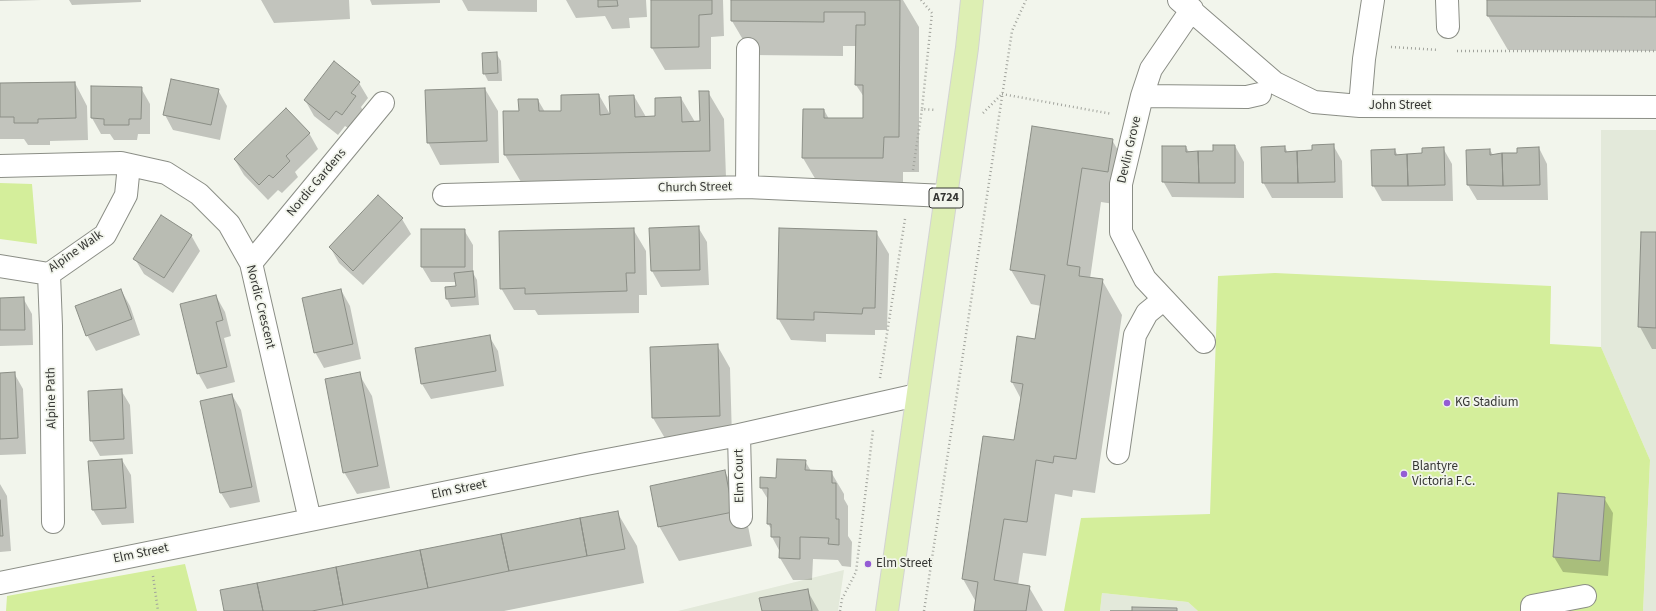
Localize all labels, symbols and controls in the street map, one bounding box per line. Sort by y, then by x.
street label: John Street [1369,98,1431,114]
street label: Devlin Grove [1115,115,1145,185]
street label: Nordic Gardens [284,146,350,220]
street label: Church Street [658,180,732,196]
road number: A724 [929,188,963,208]
street label: Alpine Walk [46,227,106,277]
street label: Nordic Crescent [242,263,278,351]
street label: Alpine Path [44,367,60,429]
place label: KG Stadium [1455,395,1518,411]
marker: KG Stadium [1442,398,1452,408]
street label: Elm Court [732,449,748,503]
place label: Blantyre Victoria F.C. [1412,459,1475,490]
marker: Blantyre Victoria F.C. [1399,469,1409,479]
street label: Elm Street [430,477,488,503]
street label: Elm Street [112,541,170,567]
place label: Elm Street [876,556,932,572]
marker: Elm Street [863,559,873,569]

